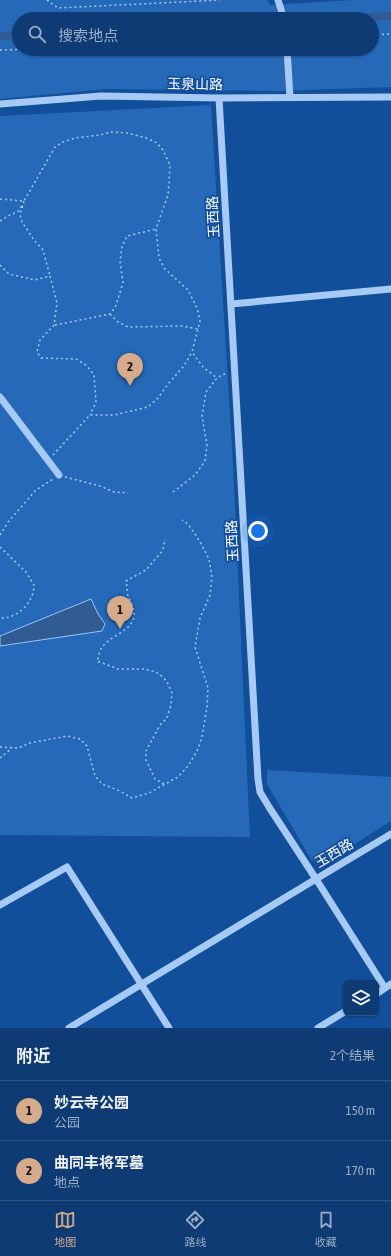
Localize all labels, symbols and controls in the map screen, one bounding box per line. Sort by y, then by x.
search box [12,12,379,56]
icon: search [26,23,48,45]
text: 搜索地点 [58,27,118,44]
street label: 玉泉山路 [167,76,223,92]
street label: 玉西路 [204,196,222,238]
pin: 2 [117,353,143,386]
street label: 玉西路 [223,520,241,562]
your location [248,521,268,541]
pin: 1 [107,596,133,629]
street label: 玉西路 [312,835,356,871]
map controls [343,980,379,1016]
button: layers [343,980,379,1016]
text: 附近 [16,1046,50,1066]
text: 2个结果 [330,1048,375,1063]
text: 妙云寺公园 [54,1094,129,1111]
text: 1 [26,1103,32,1118]
text: 150 m [346,1103,375,1118]
text: 公园 [54,1115,80,1130]
text: 曲同丰将军墓 [54,1154,144,1171]
text: 2 [26,1163,32,1178]
text: 170 m [346,1163,375,1178]
text: 地点 [54,1175,80,1190]
tab: 地图 [54,1209,76,1249]
tab: 路线 [184,1209,206,1249]
tab: 收藏 [315,1209,337,1249]

